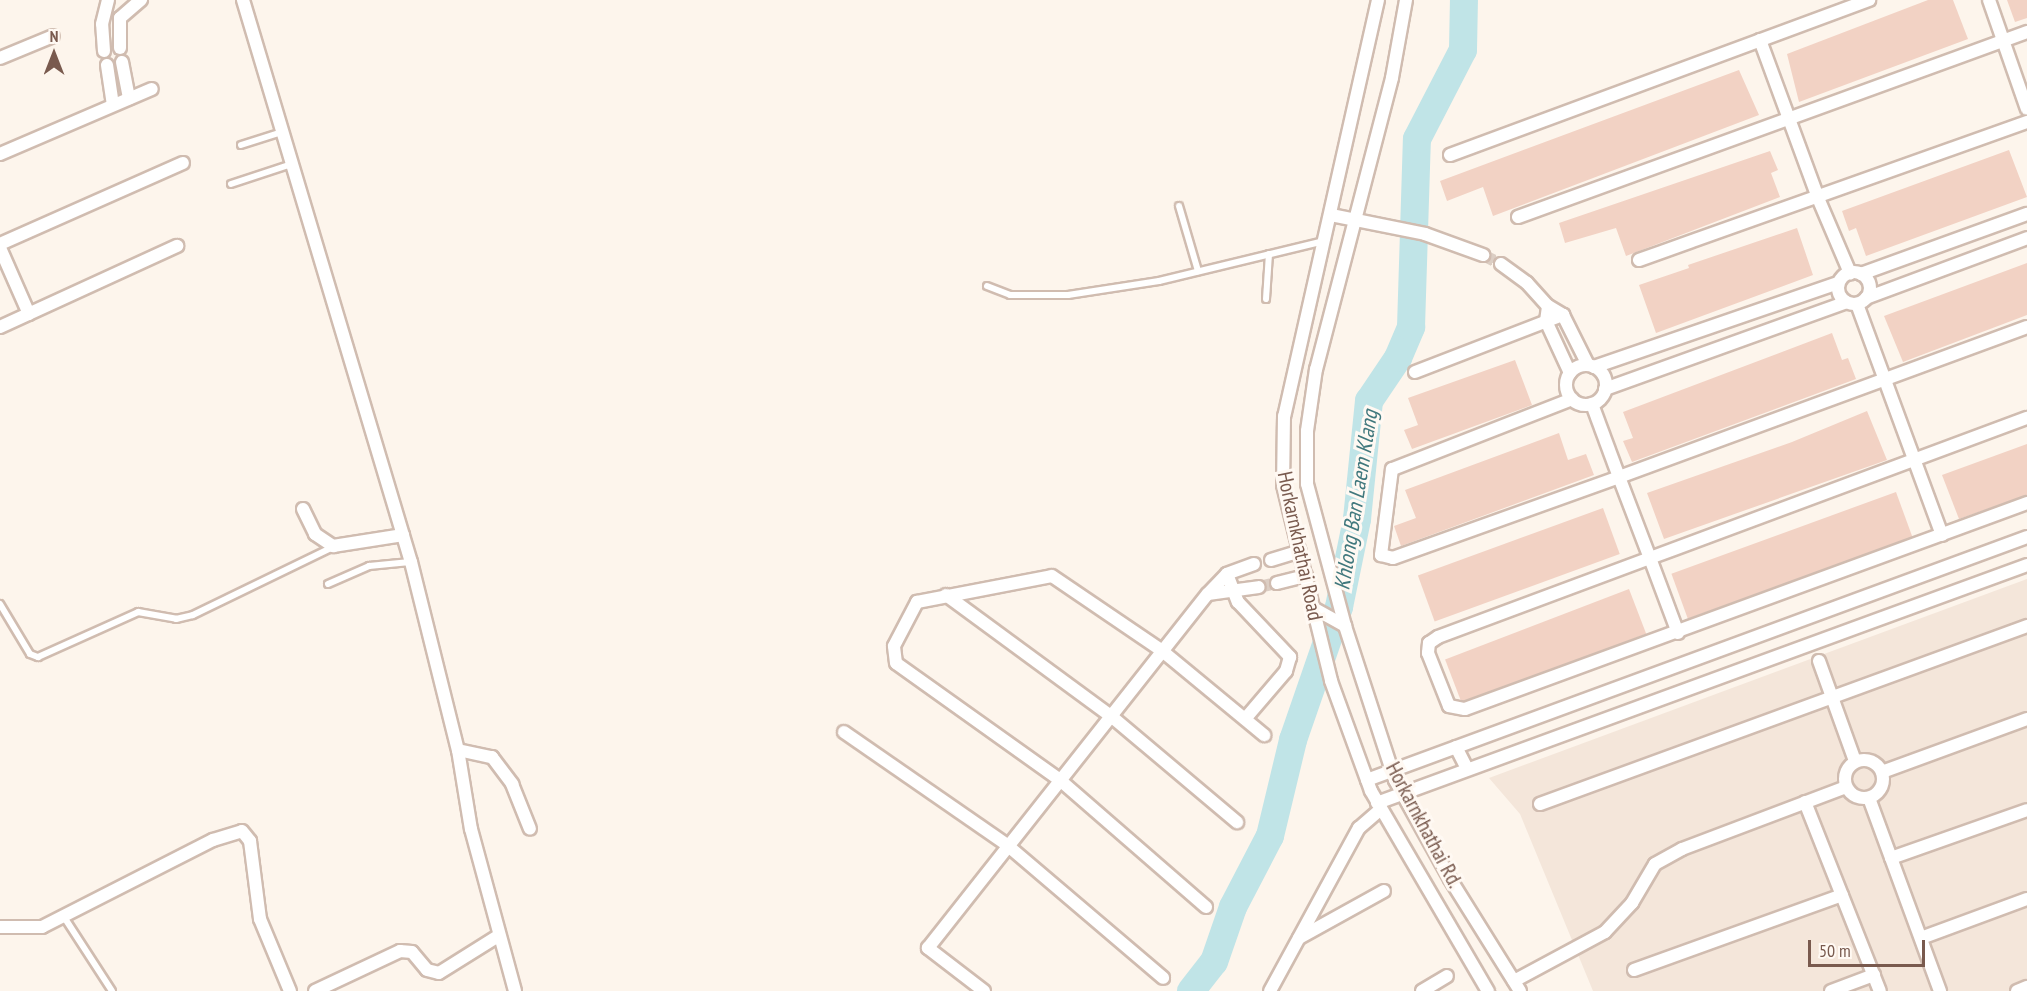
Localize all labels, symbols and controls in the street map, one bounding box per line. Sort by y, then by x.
north arrow [24,24,84,84]
text: N [50,26,58,46]
water label: Khlong Ban Laem Klang [1329,408,1383,592]
street label: Horkarnkhathai Road [1272,469,1328,623]
street label: Horkarnkhathai Rd. [1380,758,1468,892]
scale bar [1811,928,1928,966]
text: 50 m [1819,939,1851,962]

